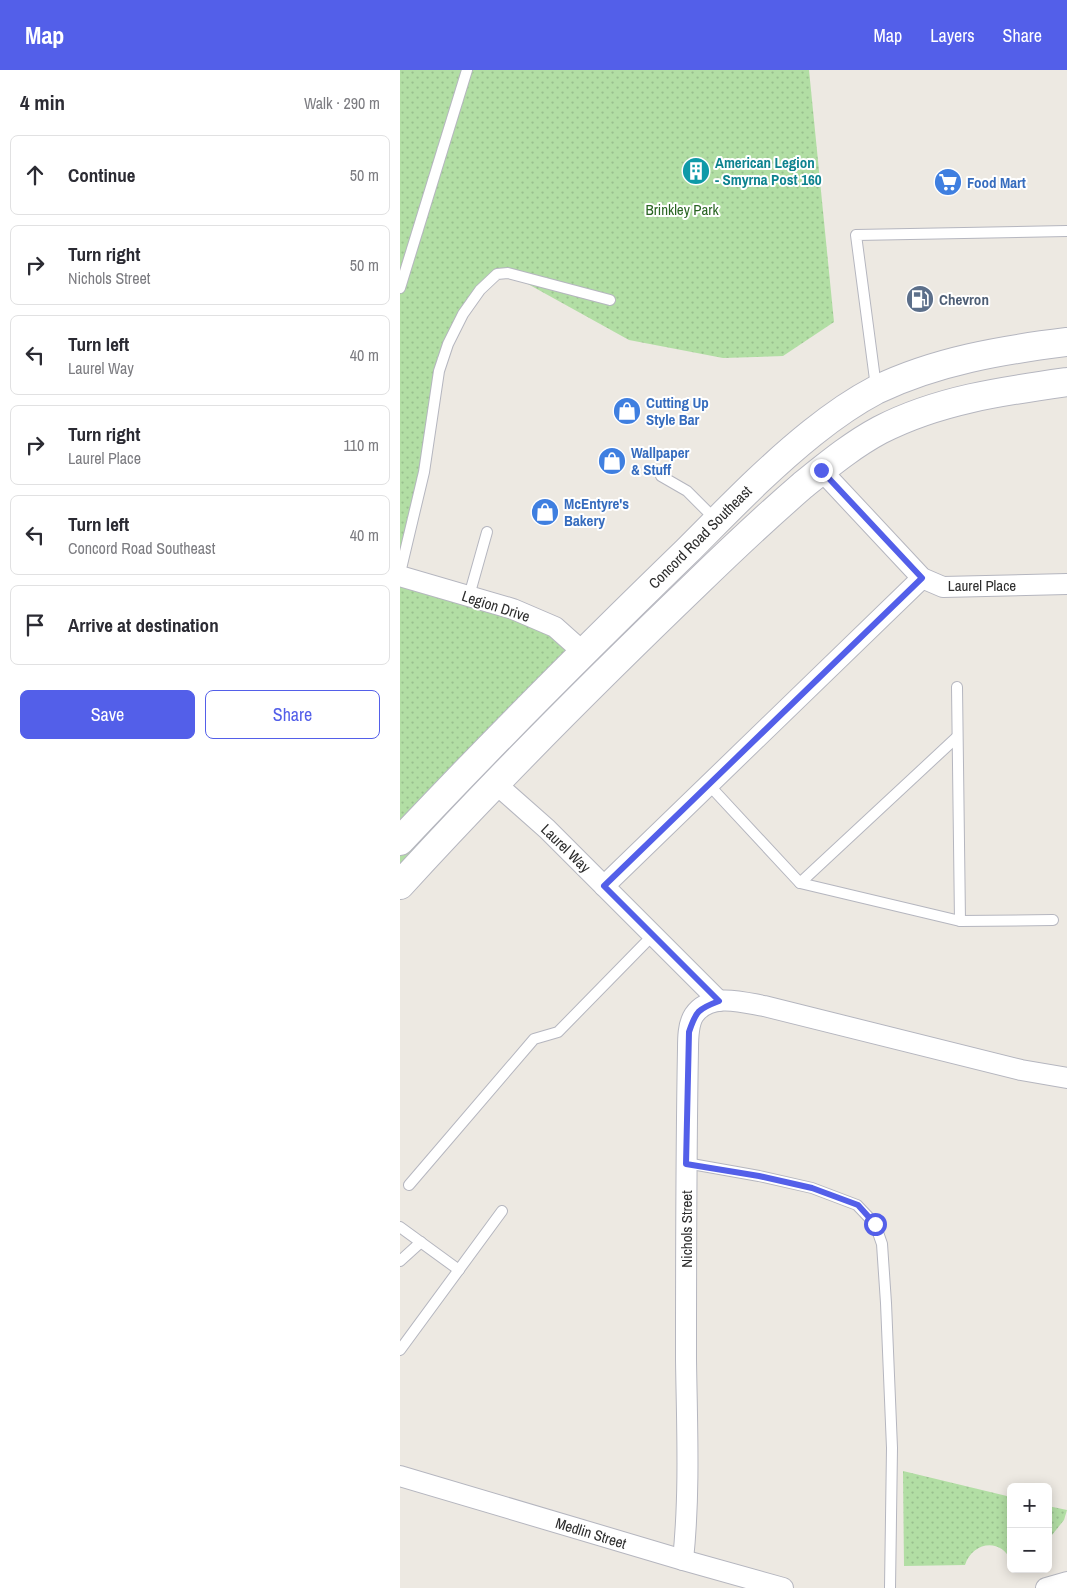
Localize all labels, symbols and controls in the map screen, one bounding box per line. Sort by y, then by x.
text: Map [25,19,64,51]
text: Map [874,23,902,48]
text: Layers [930,23,975,48]
text: Share [1003,23,1042,48]
text: 4 min [20,88,65,117]
text: Walk · 290 m [304,92,380,114]
place label: American Legion - Smyrna Post 160 [715,152,822,190]
building icon: American Legion - Smyrna Post 160 [681,156,711,186]
icon: ahead [21,161,49,189]
text: Continue [68,162,136,188]
text: 50 m [350,164,379,186]
supermarket icon: Food Mart [933,167,963,197]
place label: Food Mart [967,172,1026,193]
park label: Brinkley Park [645,199,719,220]
text: Turn right [68,241,140,267]
icon: right [21,251,49,279]
text: 50 m [350,254,379,276]
text: Nichols Street [68,267,150,289]
fuel station icon: Chevron [905,284,935,314]
place label: Chevron [939,289,989,310]
text: Turn left [68,331,129,357]
icon: left [21,341,49,369]
text: 40 m [350,344,379,366]
text: Laurel Way [68,357,134,379]
place label: Cutting Up Style Bar [646,392,709,430]
shop icon: Cutting Up Style Bar [612,396,642,426]
text: Turn right [68,421,140,447]
icon: right [21,431,49,459]
text: 110 m [343,434,379,456]
place label: Wallpaper & Stuff [631,442,690,480]
shop icon: Wallpaper & Stuff [597,446,627,476]
text: Laurel Place [68,447,141,469]
route end [810,459,833,482]
street label: Concord Road Southeast [644,480,757,593]
place label: McEntyre's Bakery [564,493,629,531]
shop icon: McEntyre's Bakery [530,497,560,527]
text: Turn left [68,511,129,537]
icon: left [21,521,49,549]
text: 40 m [350,524,379,546]
text: Concord Road Southeast [68,537,215,559]
street label: Laurel Place [948,575,1016,596]
street label: Legion Drive [459,585,533,627]
icon: arrive [21,611,49,639]
text: Arrive at destination [68,612,219,638]
button: Save [20,690,195,739]
button: Share [205,690,380,739]
street label: Laurel Way [536,819,596,878]
street label: Nichols Street [676,1190,697,1268]
route start [864,1213,887,1236]
map controls [1007,1483,1052,1573]
button: + [1007,1483,1052,1528]
street label: Medlin Street [553,1512,630,1554]
button: − [1007,1528,1052,1573]

